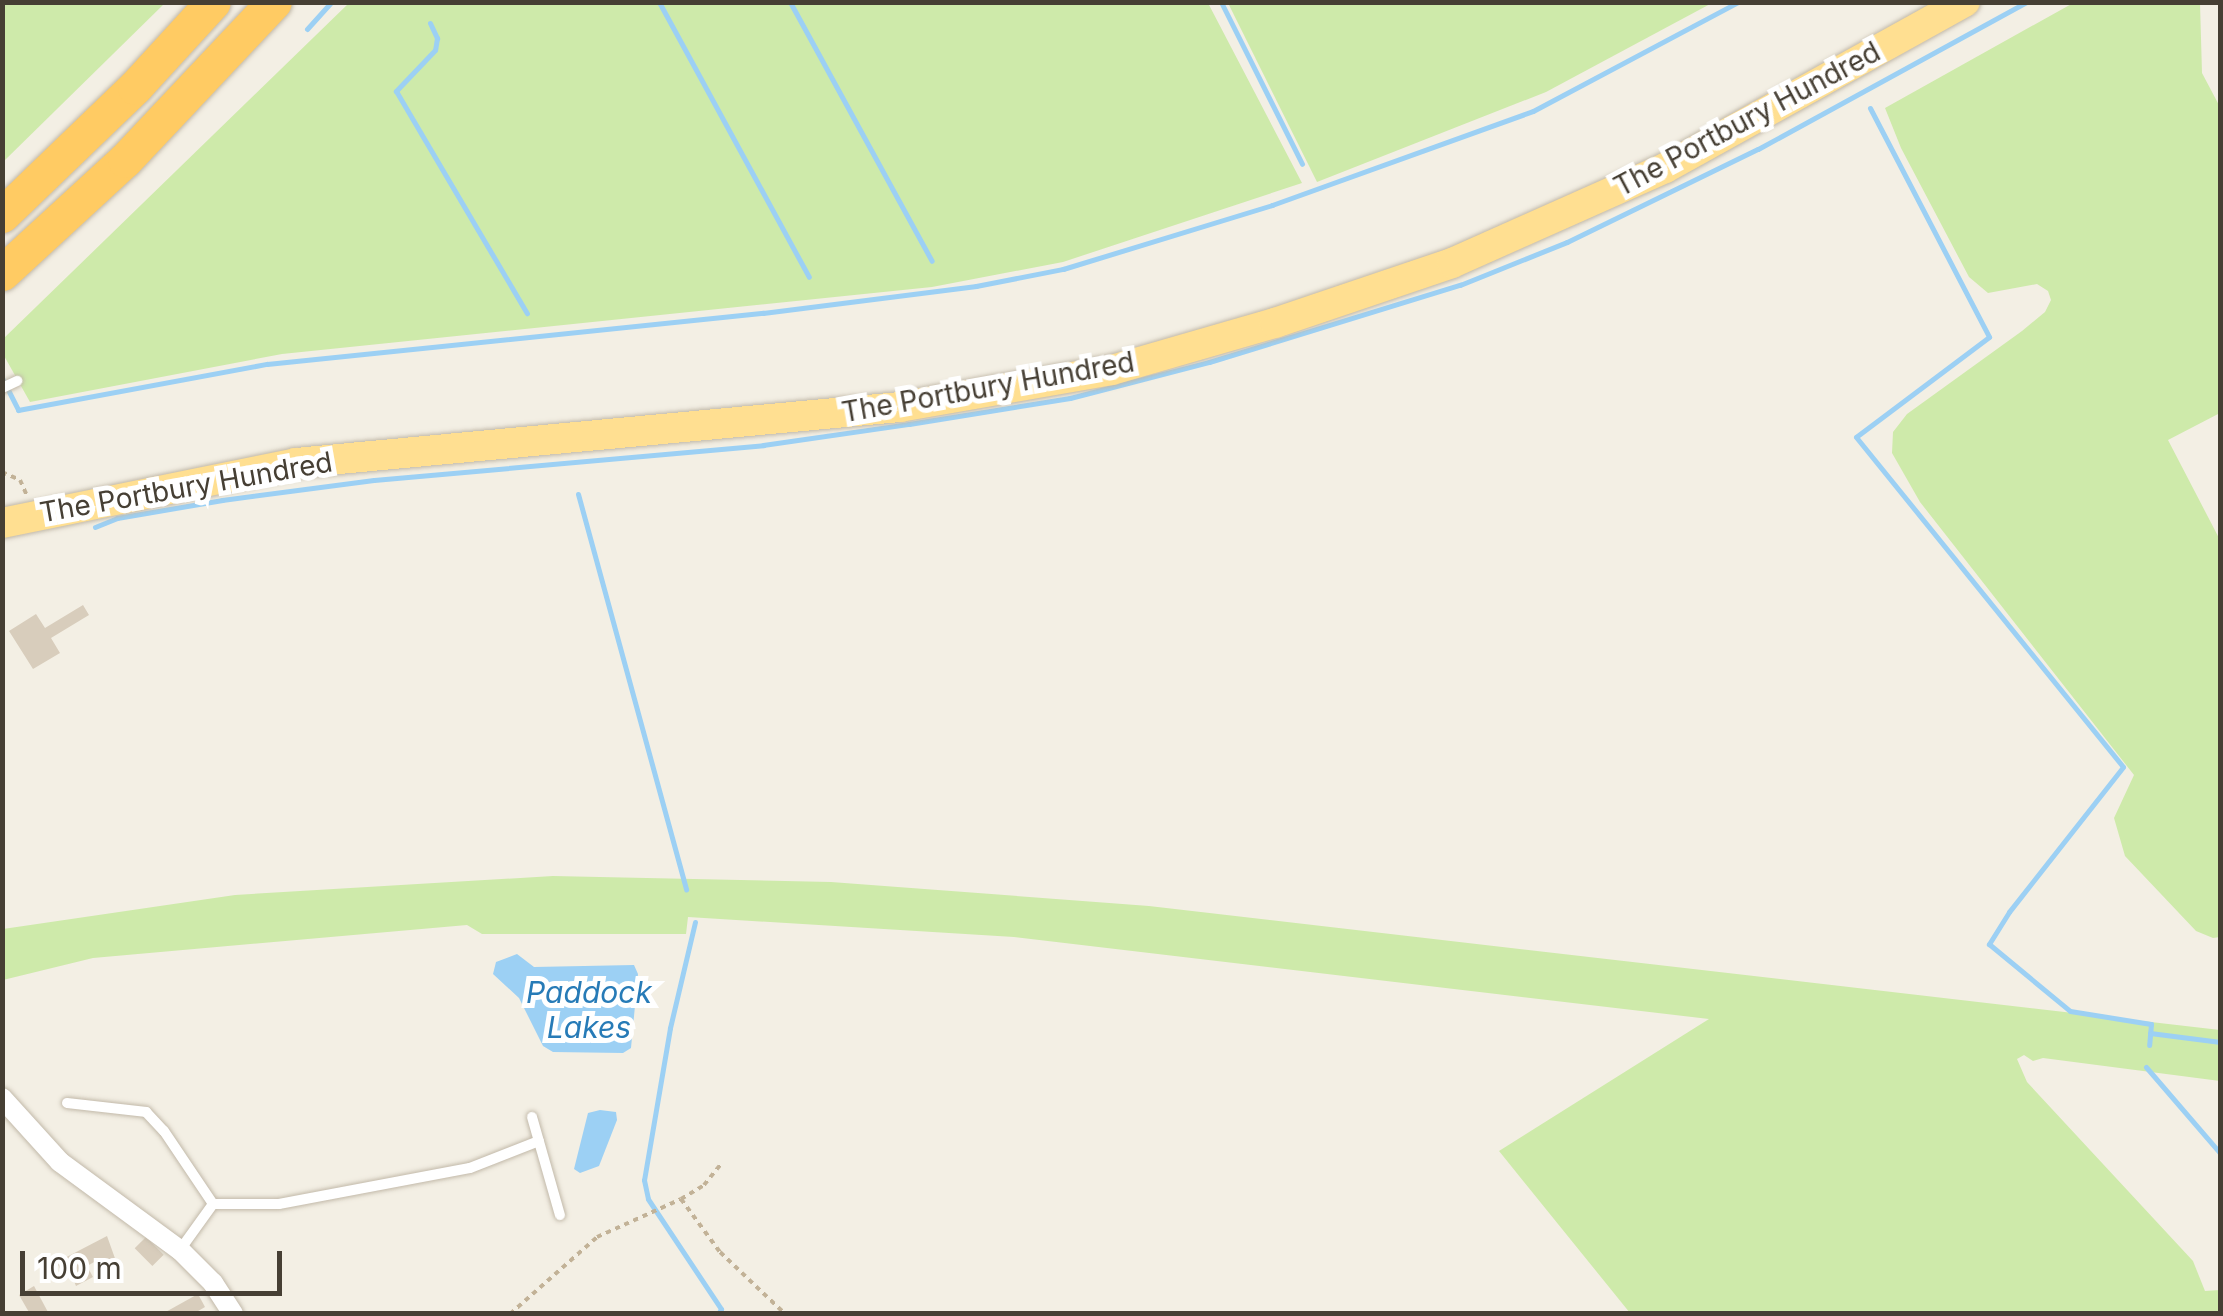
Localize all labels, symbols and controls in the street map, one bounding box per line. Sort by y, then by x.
street label: The Portbury Hundred [1608,35,1886,203]
street label: The Portbury Hundred [839,345,1137,429]
street label: The Portbury Hundred [37,445,335,529]
water label: Paddock Lakes [526,974,652,1044]
scale bar [25,1231,288,1293]
text: 100 m [37,1250,122,1286]

